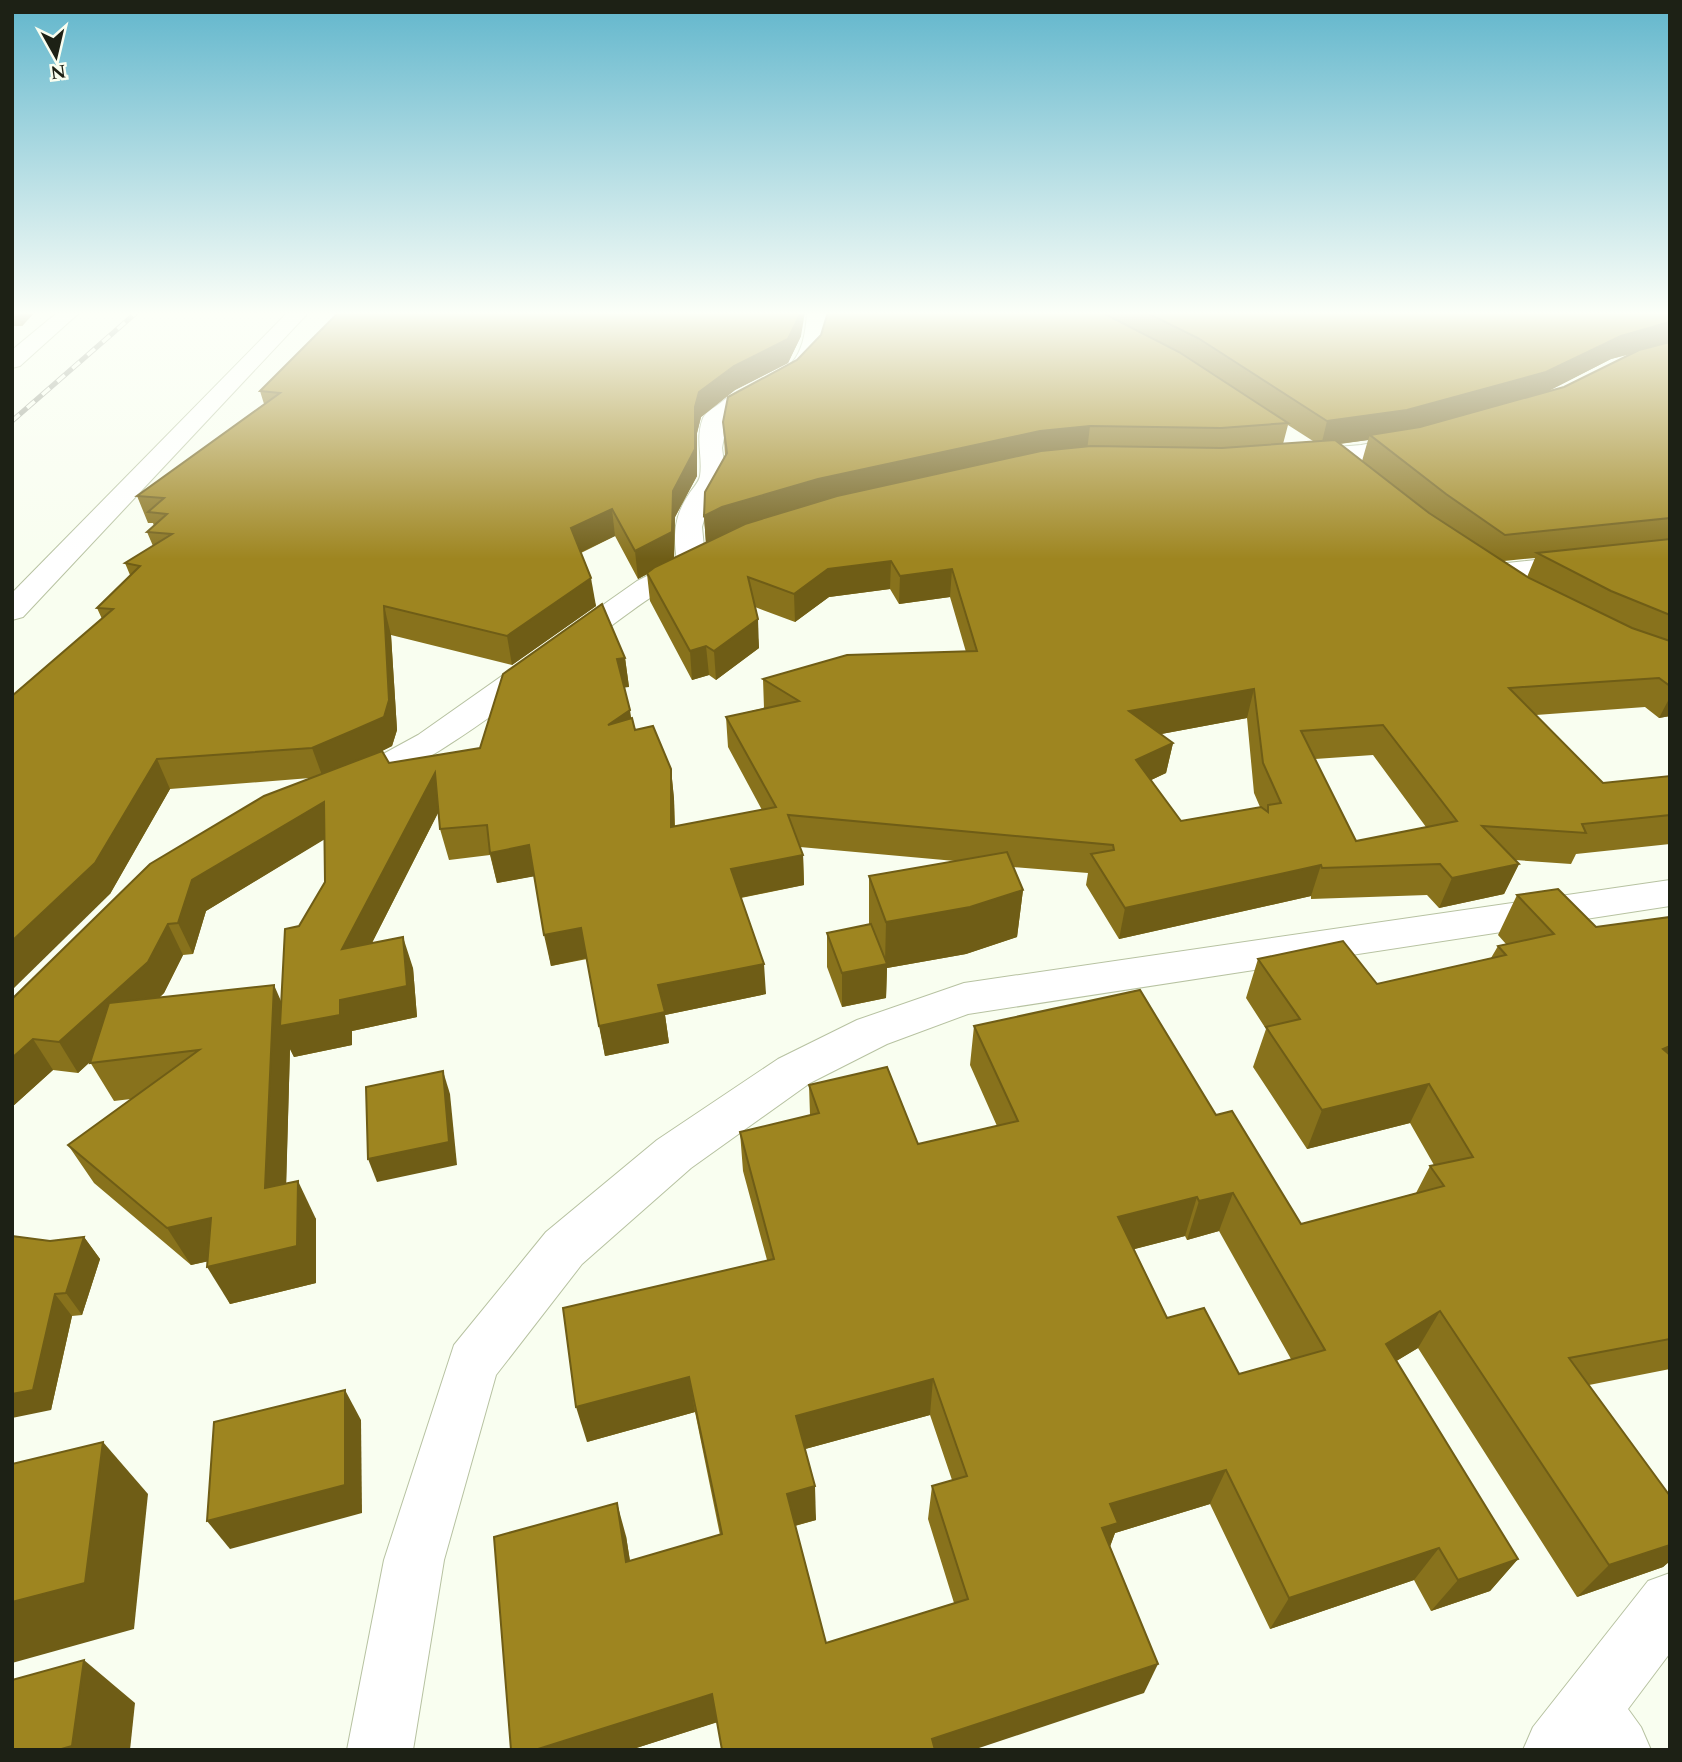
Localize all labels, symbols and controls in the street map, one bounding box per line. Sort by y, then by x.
north arrow [21,21,91,91]
text: N [48,56,68,87]

